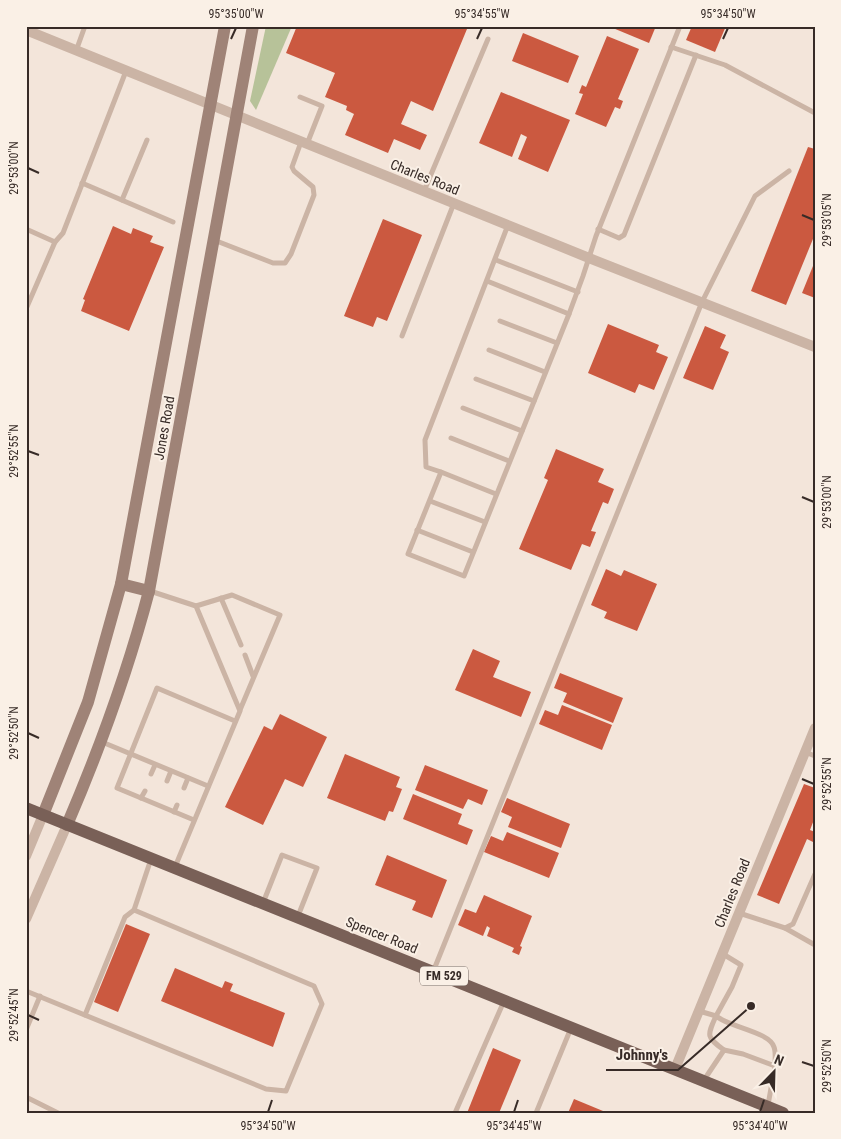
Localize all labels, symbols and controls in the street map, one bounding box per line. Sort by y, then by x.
text: 95°35'00"W [208,7,264,21]
text: 95°34'55"W [454,7,510,21]
text: 95°34'50"W [700,7,756,21]
text: 29°53'00"N [7,141,21,195]
street label: Charles Road [388,156,462,198]
text: 29°53'05"N [820,193,834,247]
street label: Jones Road [150,395,178,461]
text: 29°52'55"N [7,424,21,478]
text: 29°53'00"N [820,475,834,529]
text: 29°52'50"N [7,706,21,760]
text: 29°52'55"N [820,757,834,811]
street label: Charles Road [711,856,753,930]
street label: Spencer Road [344,913,420,957]
road number: FM 529 [420,966,468,986]
text: 29°52'45"N [7,988,21,1042]
text: 29°52'50"N [820,1039,834,1093]
callout: Johnny's [606,1040,678,1070]
text: Johnny's [616,1046,668,1064]
north arrow [748,1046,798,1096]
text: N [772,1051,786,1069]
text: 95°34'50"W [240,1119,296,1133]
text: 95°34'45"W [486,1119,542,1133]
text: 95°34'40"W [732,1119,788,1133]

